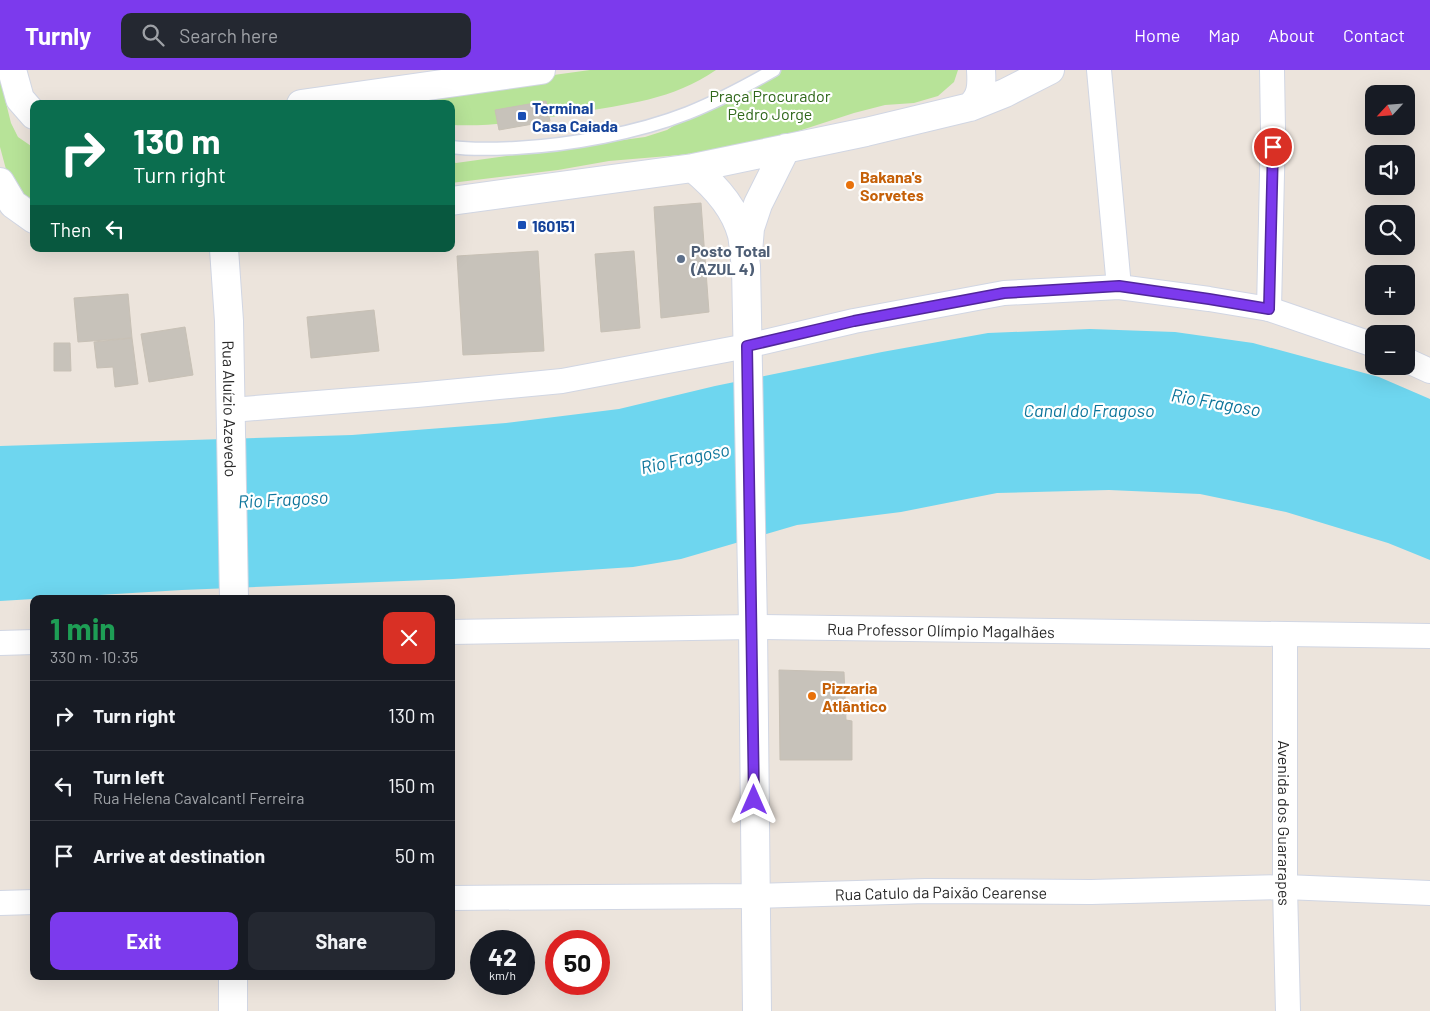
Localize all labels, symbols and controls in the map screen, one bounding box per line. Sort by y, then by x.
search box [121,13,471,58]
text: Turnly [25,21,91,50]
icon: search [139,21,167,49]
text: Search here [179,24,278,47]
text: Home [1134,24,1180,46]
text: Map [1208,24,1240,46]
text: About [1268,24,1315,46]
text: Contact [1343,24,1405,46]
north arrow [1365,85,1415,135]
map controls [1365,85,1415,375]
park label: Praça Procurador Pedro Jorge [709,86,831,123]
place label: Terminal Casa Caiada [532,98,618,135]
marker: Terminal Casa Caiada [516,110,528,122]
text: 130 m [133,119,220,161]
icon: right [50,120,115,185]
pin [1252,126,1294,168]
icon: arrive [1259,133,1287,161]
button: sound [1365,145,1415,195]
text: Turn right [133,161,226,187]
place label: Bakana's Sorvetes [860,167,924,204]
marker: Bakana's Sorvetes [844,179,856,191]
button: search [1365,205,1415,255]
icon: left [101,215,129,243]
place label: 160151 [532,216,575,235]
text: Then [50,218,91,241]
marker: 160151 [516,219,528,231]
place label: Posto Total (AZUL 4) [690,241,770,278]
marker: Posto Total (AZUL 4) [675,253,687,265]
button: + [1365,265,1415,315]
button: − [1365,325,1415,375]
street label: Rua Aluízio Azevedo [220,340,241,477]
water label: Rio Fragoso [1170,383,1262,421]
water label: Canal do Fragoso [1023,399,1155,421]
water label: Rio Fragoso [639,438,731,478]
water label: Rio Fragoso [237,486,329,512]
text: 1 min [50,610,116,646]
button: close [383,612,435,664]
street label: Rua Professor Olímpio Magalhães [827,618,1055,641]
text: 330 m · 10:35 [50,647,138,666]
place label: Pizzaria Atlântico [822,678,887,715]
marker: Pizzaria Atlântico [806,690,818,702]
icon: right [50,702,78,730]
text: Turn right [93,704,175,727]
text: 130 m [388,704,435,727]
street label: Avenida dos Guararapes [1276,740,1295,906]
text: Turn left [93,765,164,788]
icon: left [50,772,78,800]
position arrow [727,773,779,825]
text: 150 m [388,774,435,797]
text: Rua Helena CavalcantI Ferreira [93,788,304,807]
icon: arrive [50,842,78,870]
text: Arrive at destination [93,844,265,867]
text: 50 m [395,844,435,867]
street label: Rua Catulo da Paixão Cearense [834,881,1047,903]
button: Exit [50,912,238,970]
button: Share [248,912,435,970]
speed limit sign: 50 [545,930,610,995]
text: 42 [488,941,517,971]
text: km/h [489,968,516,982]

